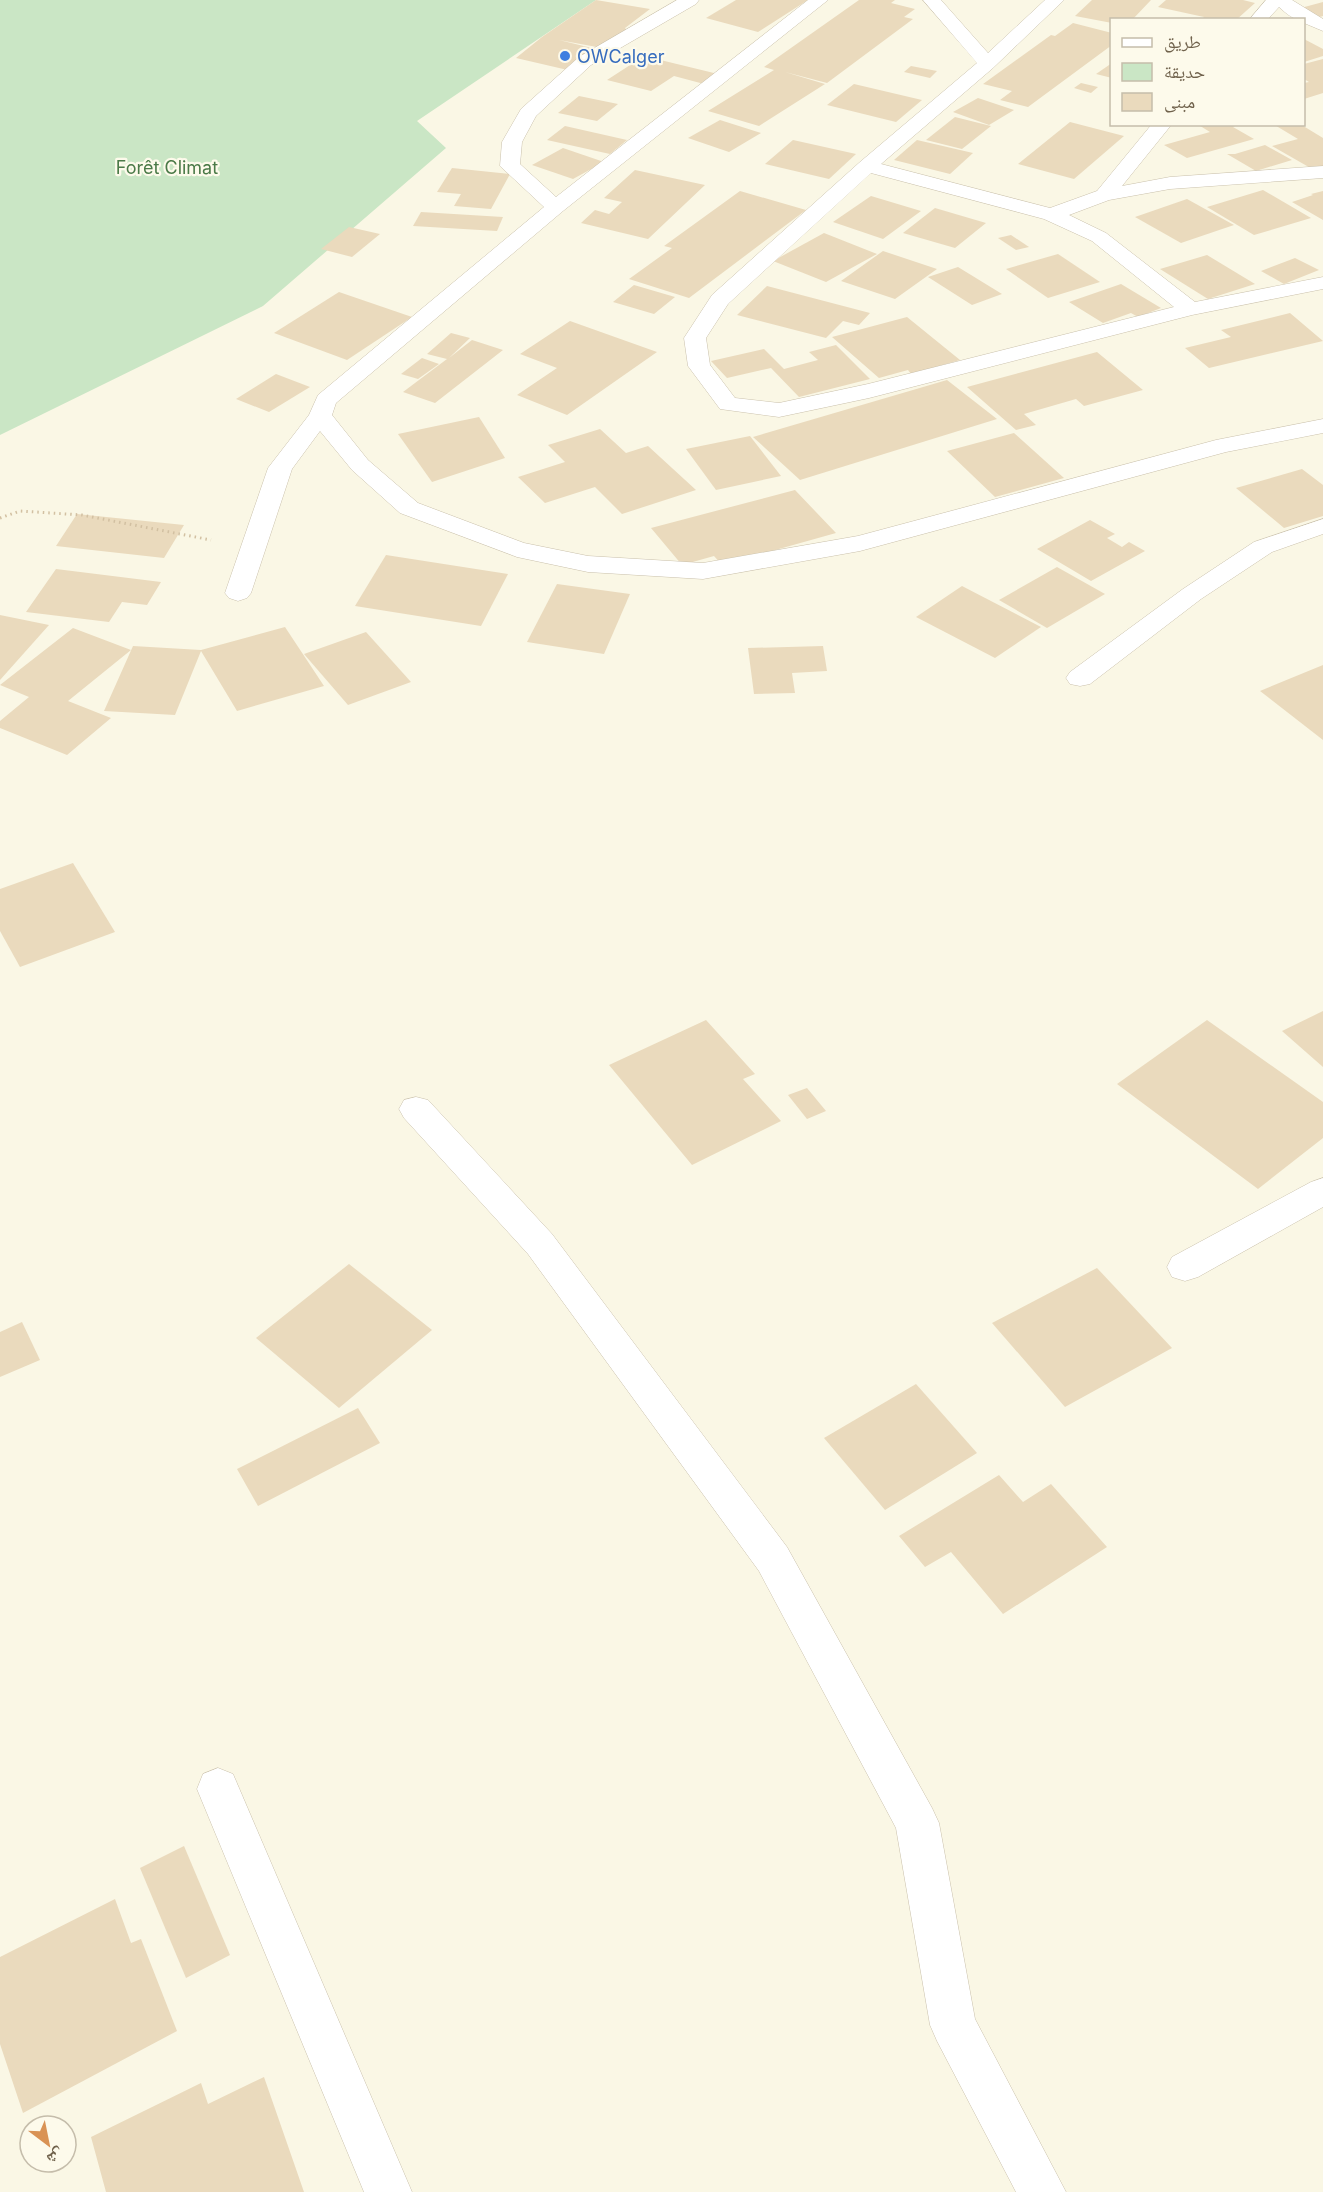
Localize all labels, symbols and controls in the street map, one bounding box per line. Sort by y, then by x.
legend [1110,18,1305,126]
text: طريق [1164,31,1201,53]
place label: OWCalger [577,46,665,67]
marker: OWCalger [558,49,572,63]
text: حديقة [1164,61,1205,82]
text: مبنى [1164,91,1195,113]
park label: Forêt Climat [116,157,218,178]
north arrow [18,2114,78,2174]
text: ش [43,2144,68,2170]

